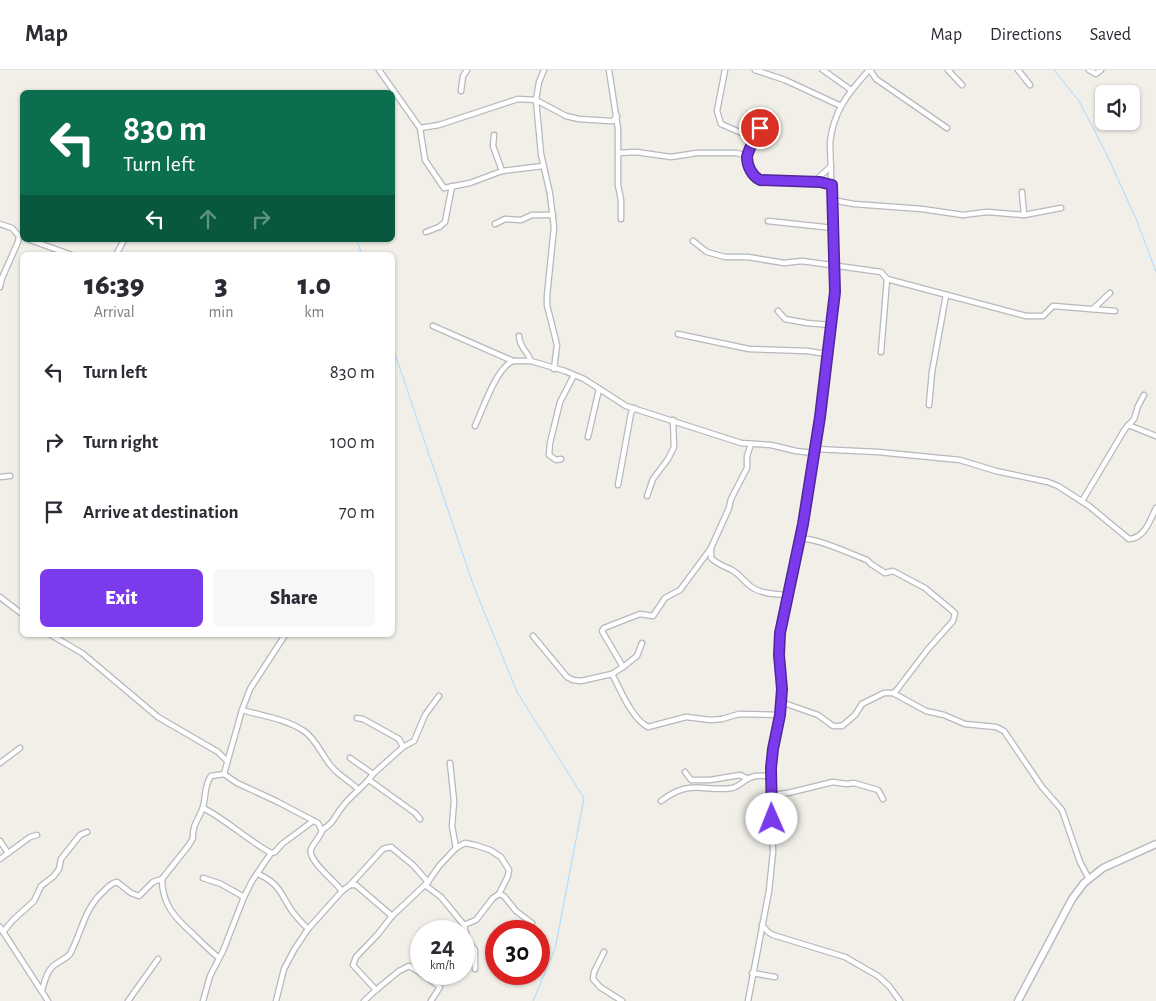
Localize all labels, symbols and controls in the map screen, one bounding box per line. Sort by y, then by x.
text: Map [25,22,68,46]
text: Map [931,26,962,44]
text: Directions [990,26,1062,44]
text: Saved [1090,26,1131,44]
map controls [1095,85,1140,130]
button: sound [1095,85,1140,130]
pin [739,107,781,149]
icon: left [40,110,105,175]
text: 830 m [123,112,207,147]
icon: arrive [746,114,774,142]
text: Turn left [123,153,195,175]
icon: left [141,205,169,233]
icon: ahead [194,205,222,233]
icon: right [247,205,275,233]
text: 16:39 [84,270,144,300]
text: 3 [214,270,228,300]
text: 1.0 [298,270,331,300]
text: Arrival [94,304,135,320]
text: min [209,304,233,320]
text: km [304,304,324,320]
icon: left [40,358,68,386]
text: Turn left [83,363,147,382]
text: 830 m [330,363,375,382]
icon: right [40,428,68,456]
text: Turn right [83,433,158,452]
text: 100 m [330,433,375,452]
icon: arrive [40,498,68,526]
text: Arrive at destination [83,503,239,522]
text: 70 m [339,503,375,522]
button: Exit [40,569,203,627]
button: Share [213,569,375,627]
position arrow [745,792,797,844]
speed limit sign: 30 [485,920,550,985]
text: 24 [430,934,455,959]
text: km/h [430,959,455,971]

